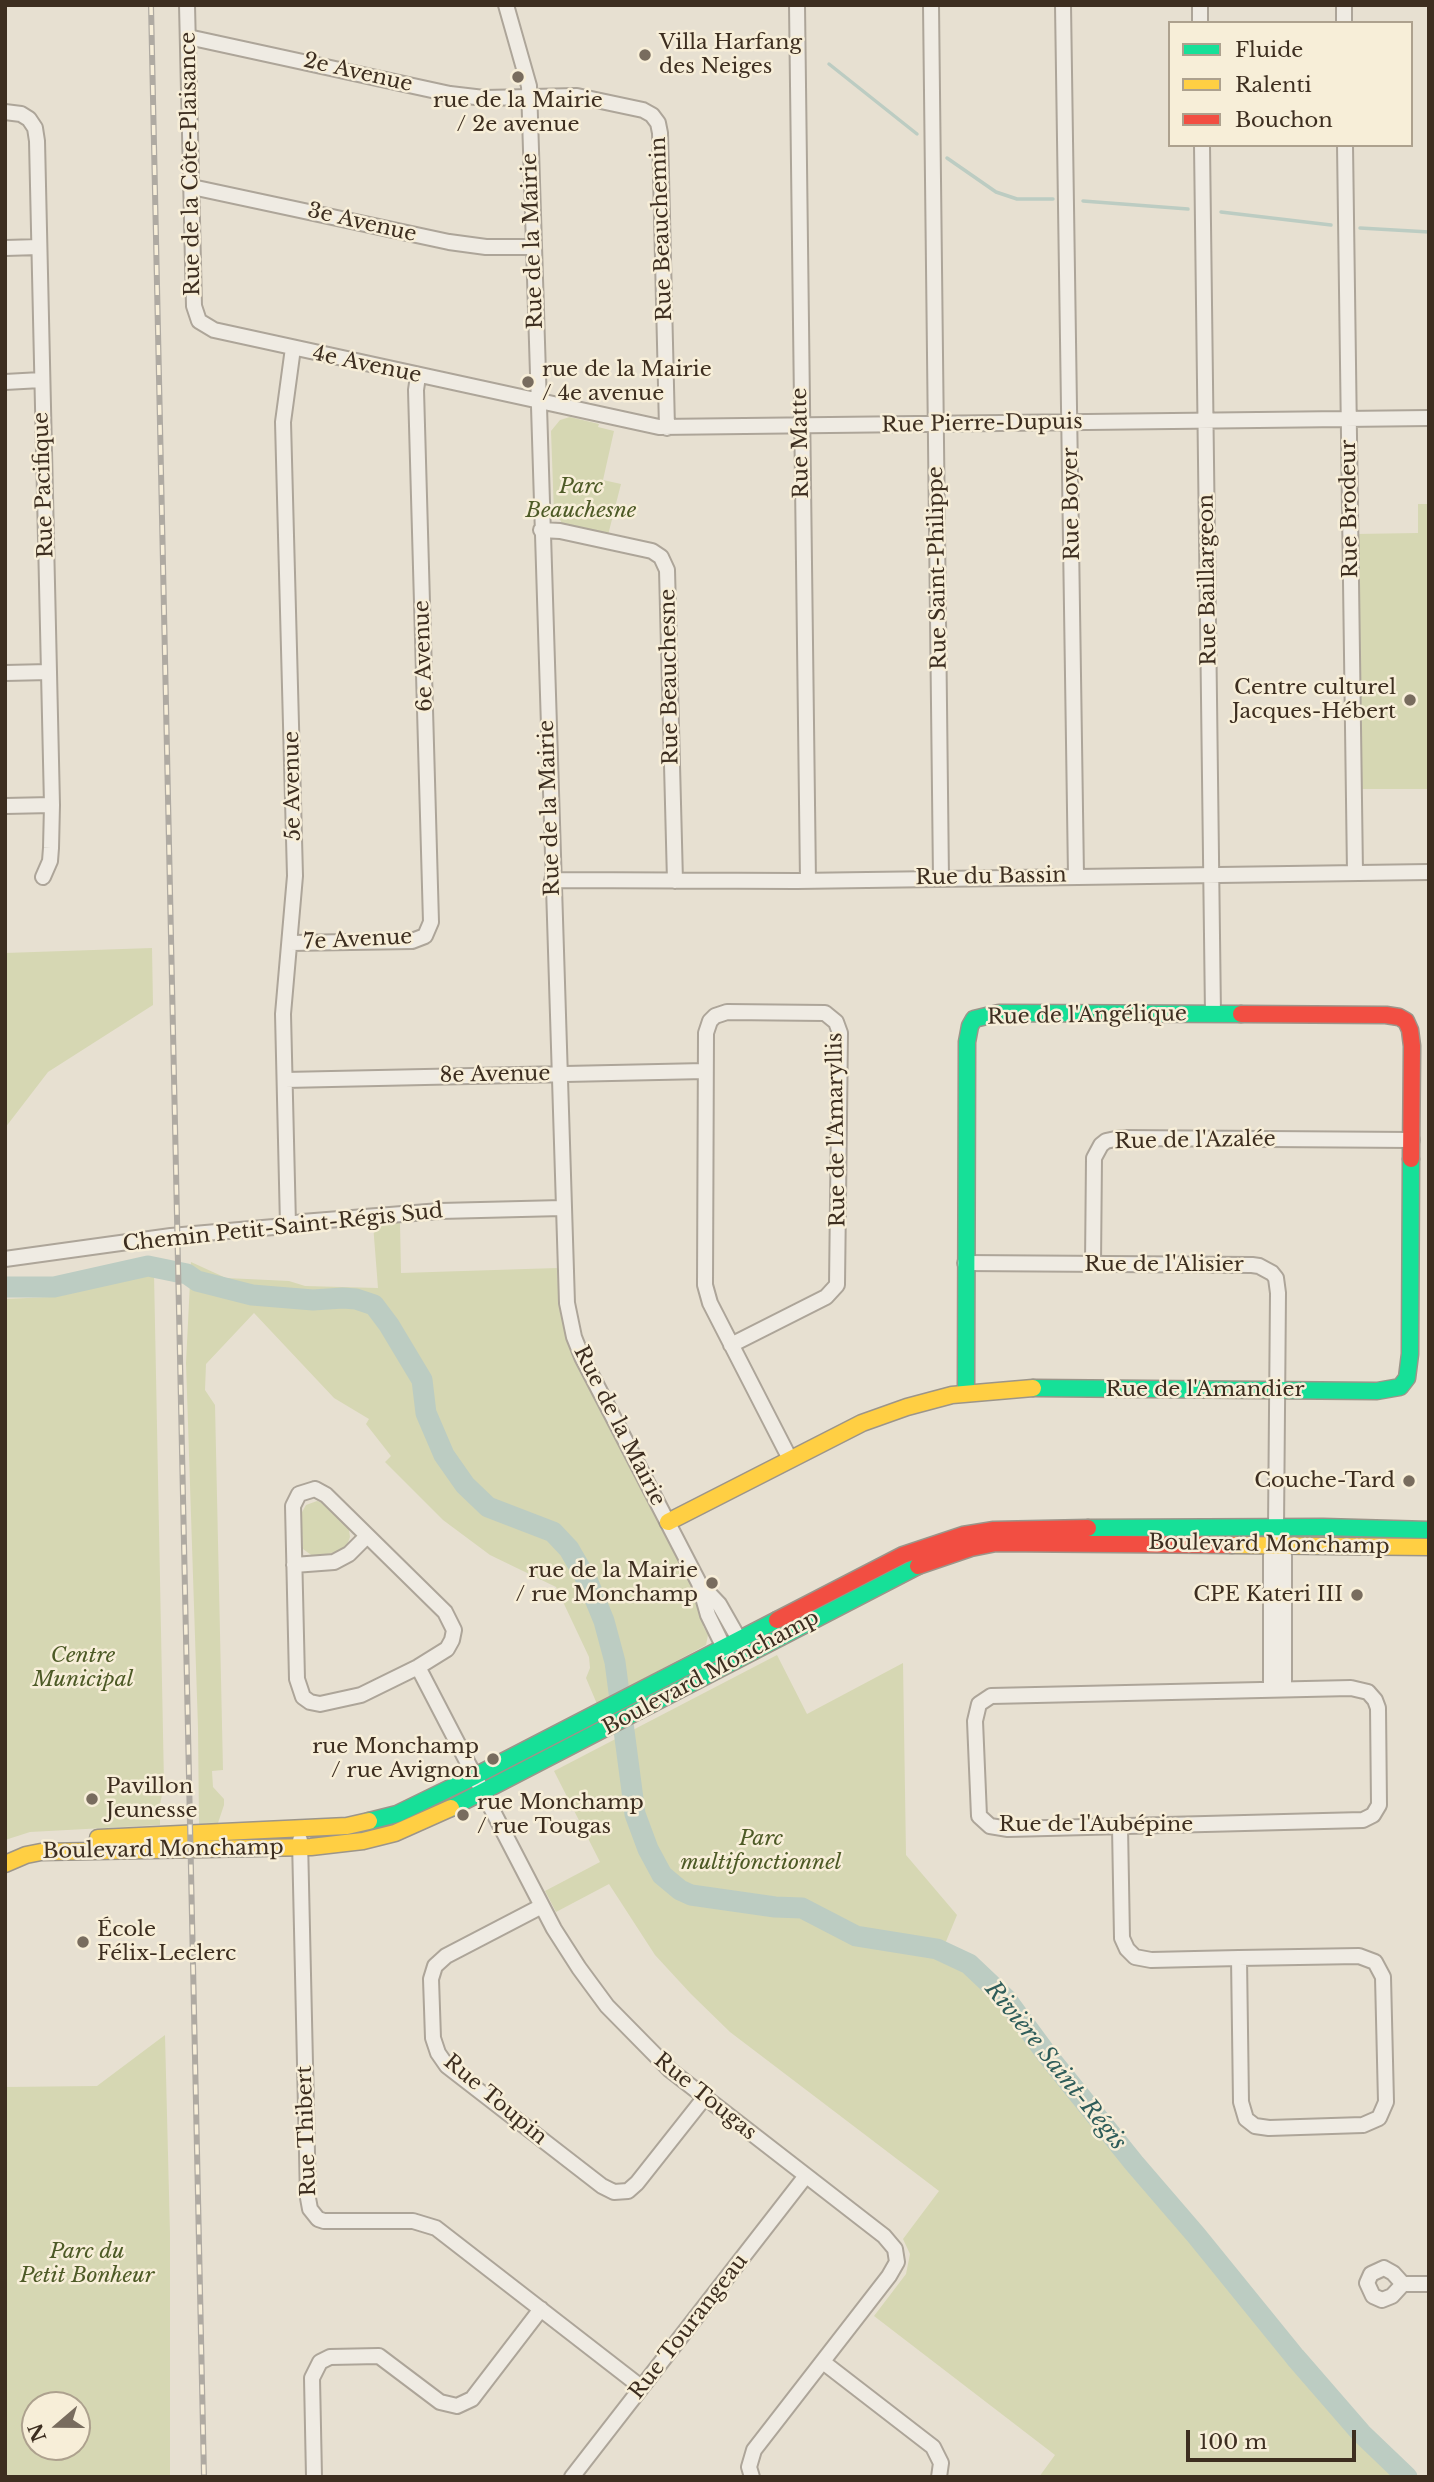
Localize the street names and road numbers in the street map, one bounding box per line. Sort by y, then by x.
street label: Rue de la Côte-Plaisance [176,32,206,296]
street label: 2e Avenue [301,48,415,98]
street label: Rue Beauchemin [646,136,678,322]
street label: Rue de la Mairie [517,152,549,330]
street label: 3e Avenue [305,198,419,248]
street label: 4e Avenue [310,341,424,389]
street label: Rue Matte [787,387,815,499]
street label: Rue Pierre-Dupuis [881,410,1083,438]
street label: Rue Pacifique [29,411,59,559]
street label: Rue Brodeur [1336,439,1364,579]
street label: Rue Boyer [1058,447,1086,561]
street label: Rue Saint-Philippe [924,466,952,670]
street label: Rue Baillargeon [1194,494,1222,666]
street label: Rue Beauchesne [656,589,684,765]
street label: 6e Avenue [409,600,439,712]
street label: Rue de la Mairie [534,719,566,897]
street label: 5e Avenue [279,731,307,841]
street label: Rue du Bassin [915,863,1067,891]
street label: 7e Avenue [303,925,413,955]
street label: Rue de l'Angélique [987,1002,1187,1030]
street label: Rue de l'Amaryllis [823,1032,851,1228]
street label: 8e Avenue [439,1061,551,1089]
street label: Rue de l'Azalée [1114,1127,1276,1155]
street label: Chemin Petit-Saint-Régis Sud [122,1199,444,1257]
street label: Rue de l'Alisier [1084,1252,1244,1278]
street label: Rue de la Mairie [568,1342,670,1510]
street label: Rue de l'Amandier [1105,1377,1305,1403]
street label: Boulevard Monchamp [1148,1530,1390,1560]
street label: Boulevard Monchamp [599,1605,823,1741]
street label: Rue de l'Aubépine [999,1812,1193,1838]
street label: Boulevard Monchamp [42,1835,284,1865]
street label: Rue Tougas [649,2048,761,2146]
street label: Rue Toupin [438,2050,552,2150]
street label: Rue Thibert [292,2065,322,2197]
street label: Rue Tourangeau [624,2249,754,2405]

